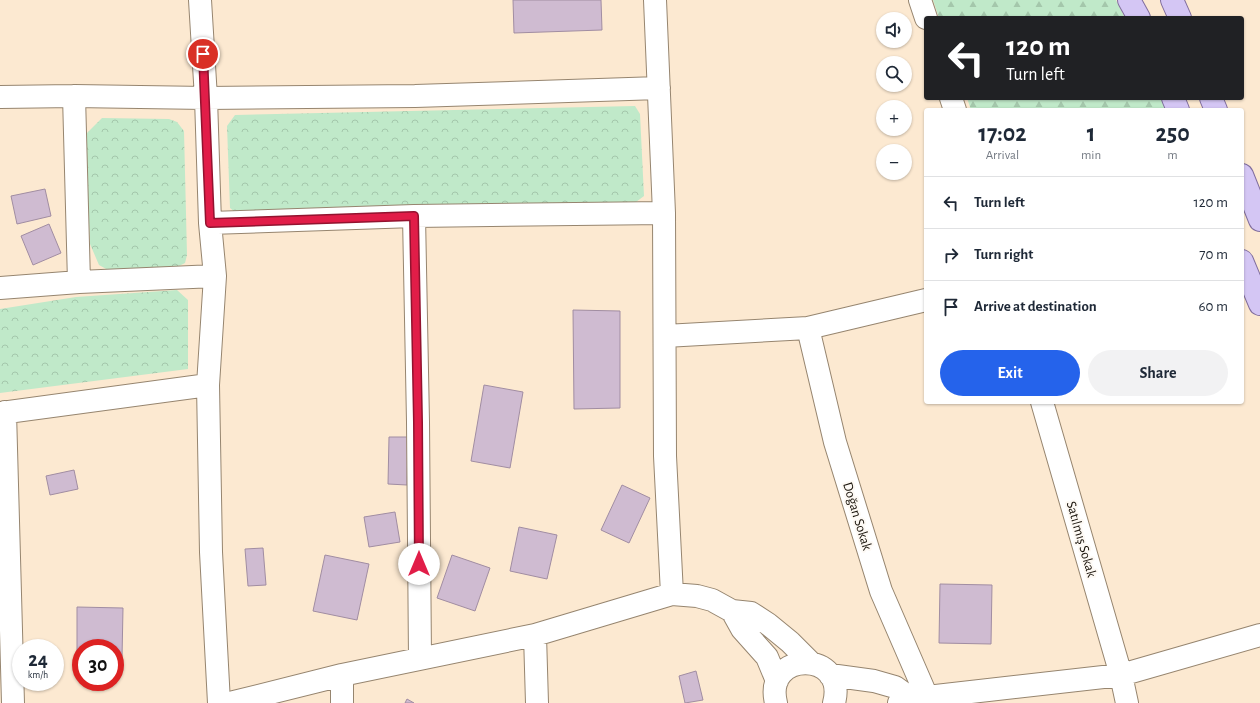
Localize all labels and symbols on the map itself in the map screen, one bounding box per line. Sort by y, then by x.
pin [186,37,220,71]
street label: Doğan Sokak [840,480,874,553]
street label: Satılmış Sokak [1064,500,1099,579]
position arrow [398,543,440,585]
speed limit sign: 30 [72,639,124,691]

